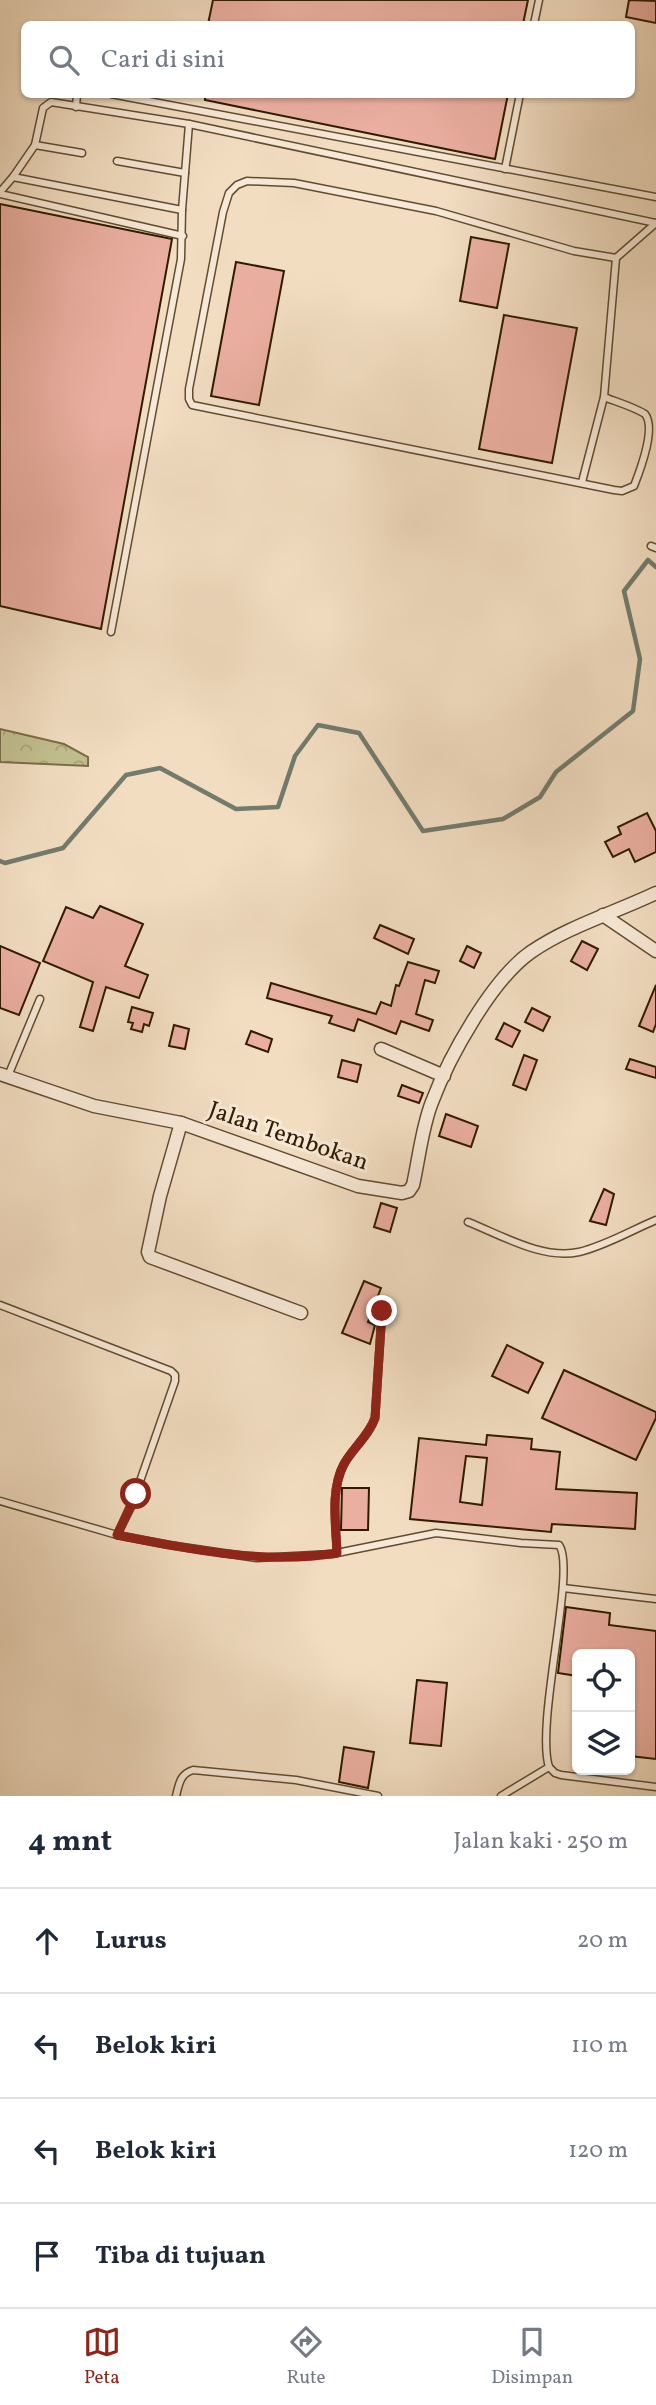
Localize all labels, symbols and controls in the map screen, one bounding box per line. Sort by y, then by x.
search box [21,21,635,98]
icon: search [45,41,83,79]
text: Cari di sini [101,42,225,78]
street label: Jalan Tembokan [203,1094,373,1180]
route end [366,1295,397,1326]
route start [120,1478,151,1509]
map controls [572,1649,635,1775]
button: locate [572,1649,635,1712]
button: layers [572,1712,635,1775]
text: 4 mnt [28,1821,112,1863]
text: Jalan kaki · 250 m [453,1826,628,1858]
icon: ahead [28,1922,66,1960]
text: Lurus [95,1923,167,1959]
text: 20 m [577,1925,628,1957]
icon: left [28,2027,66,2065]
text: Belok kiri [95,2028,217,2064]
text: 110 m [571,2030,628,2062]
icon: left [28,2132,66,2170]
text: Belok kiri [95,2133,217,2169]
text: 120 m [568,2135,628,2167]
icon: arrive [28,2237,66,2275]
text: Tiba di tujuan [95,2238,266,2274]
tab: Peta [83,2323,121,2391]
tab: Rute [286,2323,326,2391]
tab: Disimpan [491,2323,573,2391]

